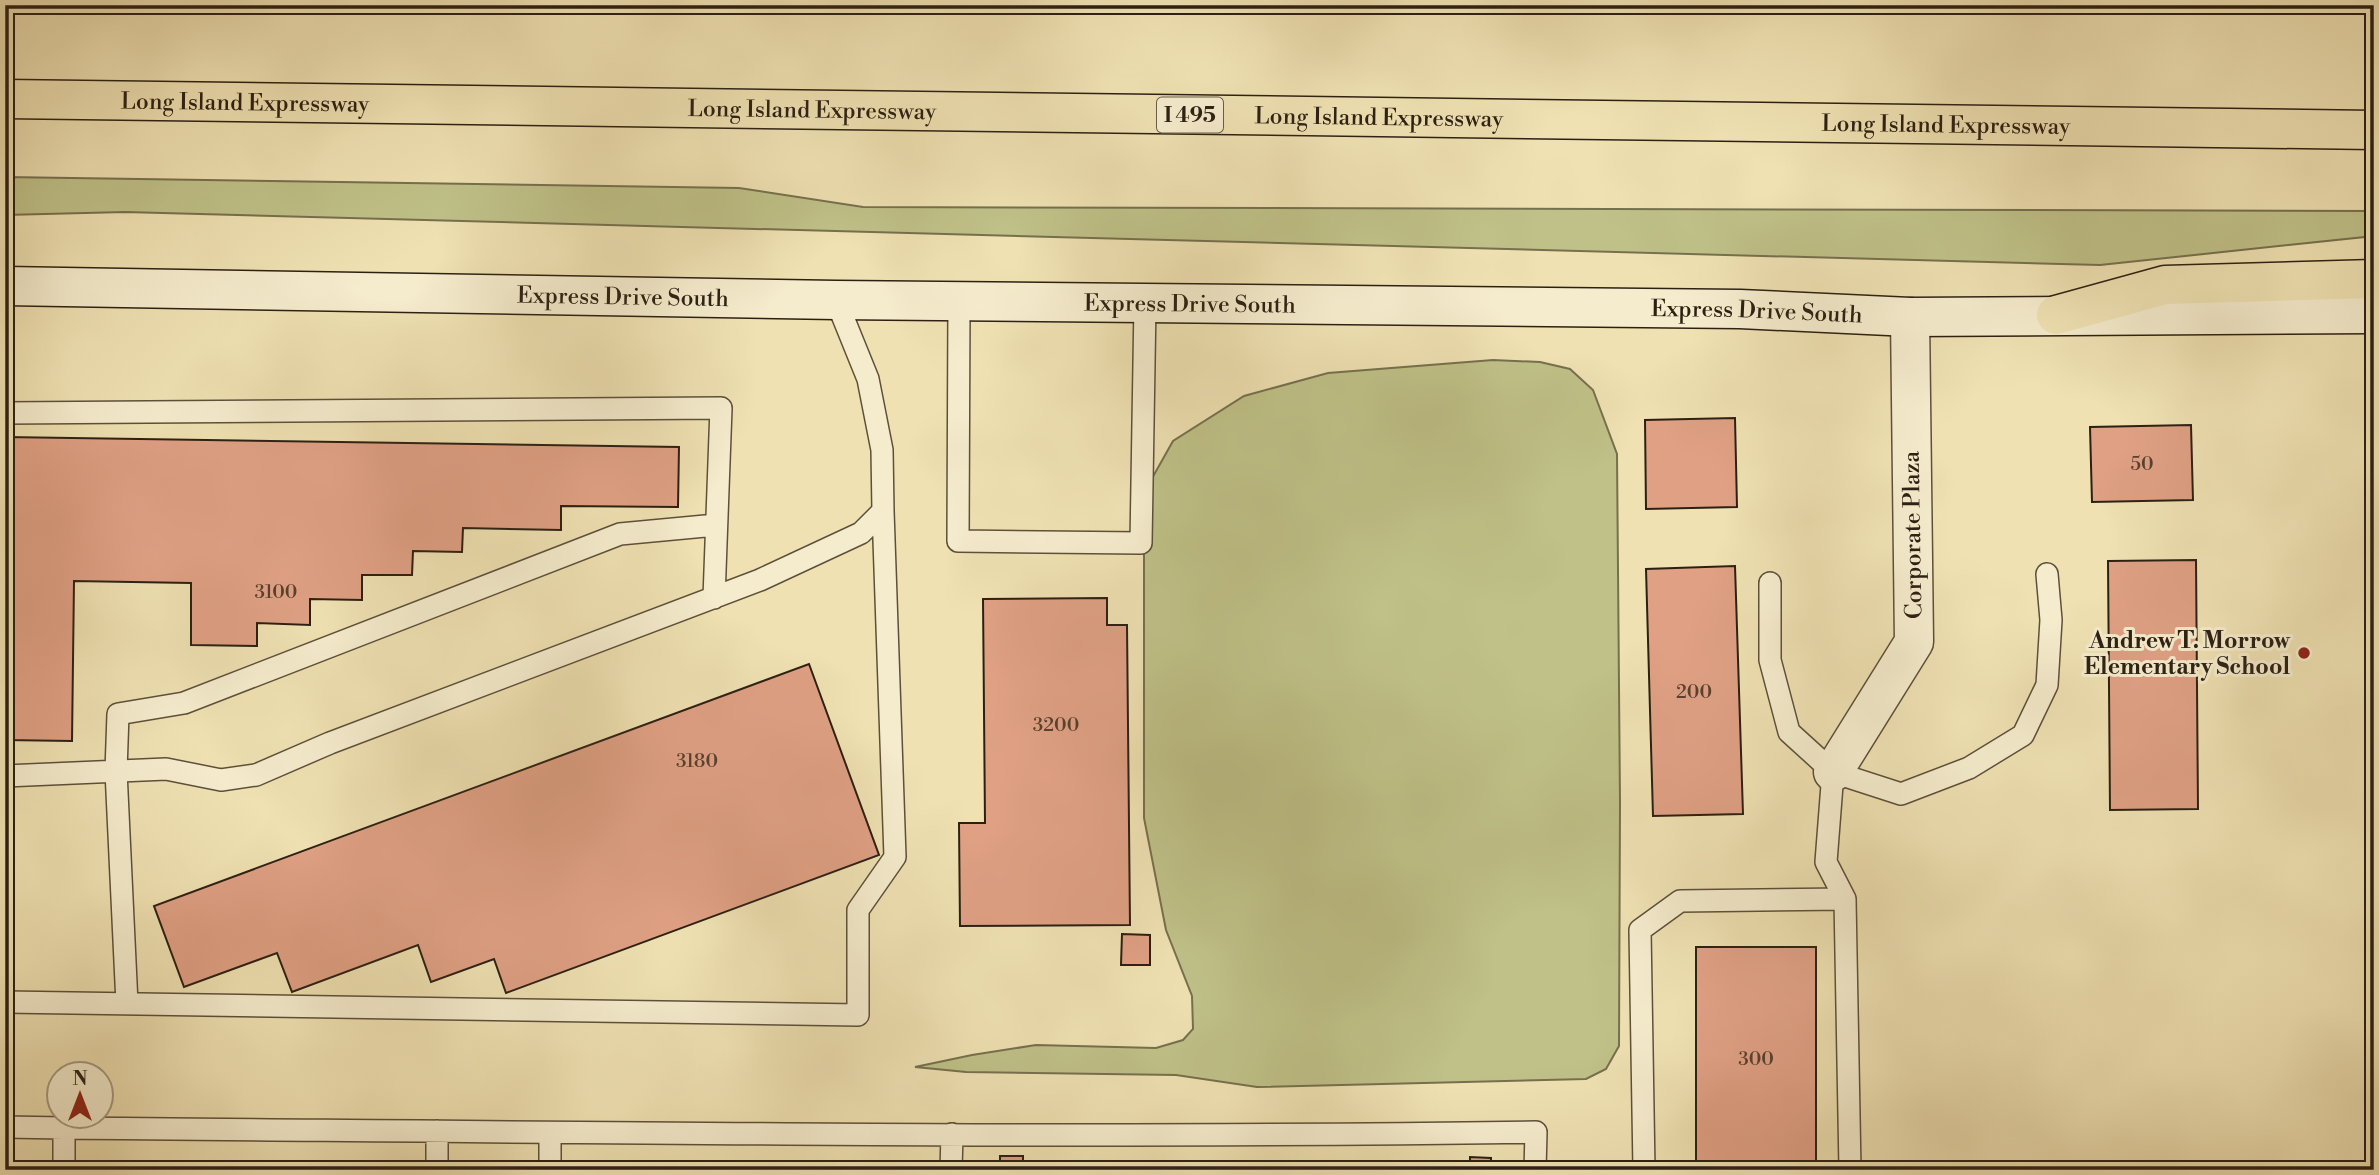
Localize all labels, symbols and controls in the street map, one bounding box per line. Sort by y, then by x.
street label: Long Island Expressway [120,88,370,119]
street label: Long Island Expressway [687,95,937,126]
road number: I 495 [1157,97,1223,132]
street label: Long Island Expressway [1254,102,1504,134]
street label: Long Island Expressway [1821,110,2071,141]
street label: Express Drive South [517,282,729,313]
street label: Express Drive South [1084,289,1296,320]
street label: Express Drive South [1651,295,1864,330]
street label: Corporate Plaza [1898,450,1928,619]
house number: 50 [2130,452,2154,476]
house number: 3100 [255,580,297,604]
place label: Andrew T. Morrow Elementary School [2084,627,2291,681]
marker: Andrew T. Morrow Elementary School [2296,645,2312,661]
house number: 200 [1676,680,1712,704]
house number: 3200 [1033,713,1079,737]
house number: 3180 [676,749,718,773]
house number: 300 [1738,1047,1774,1071]
north arrow [46,1060,116,1130]
text: N [72,1067,88,1091]

